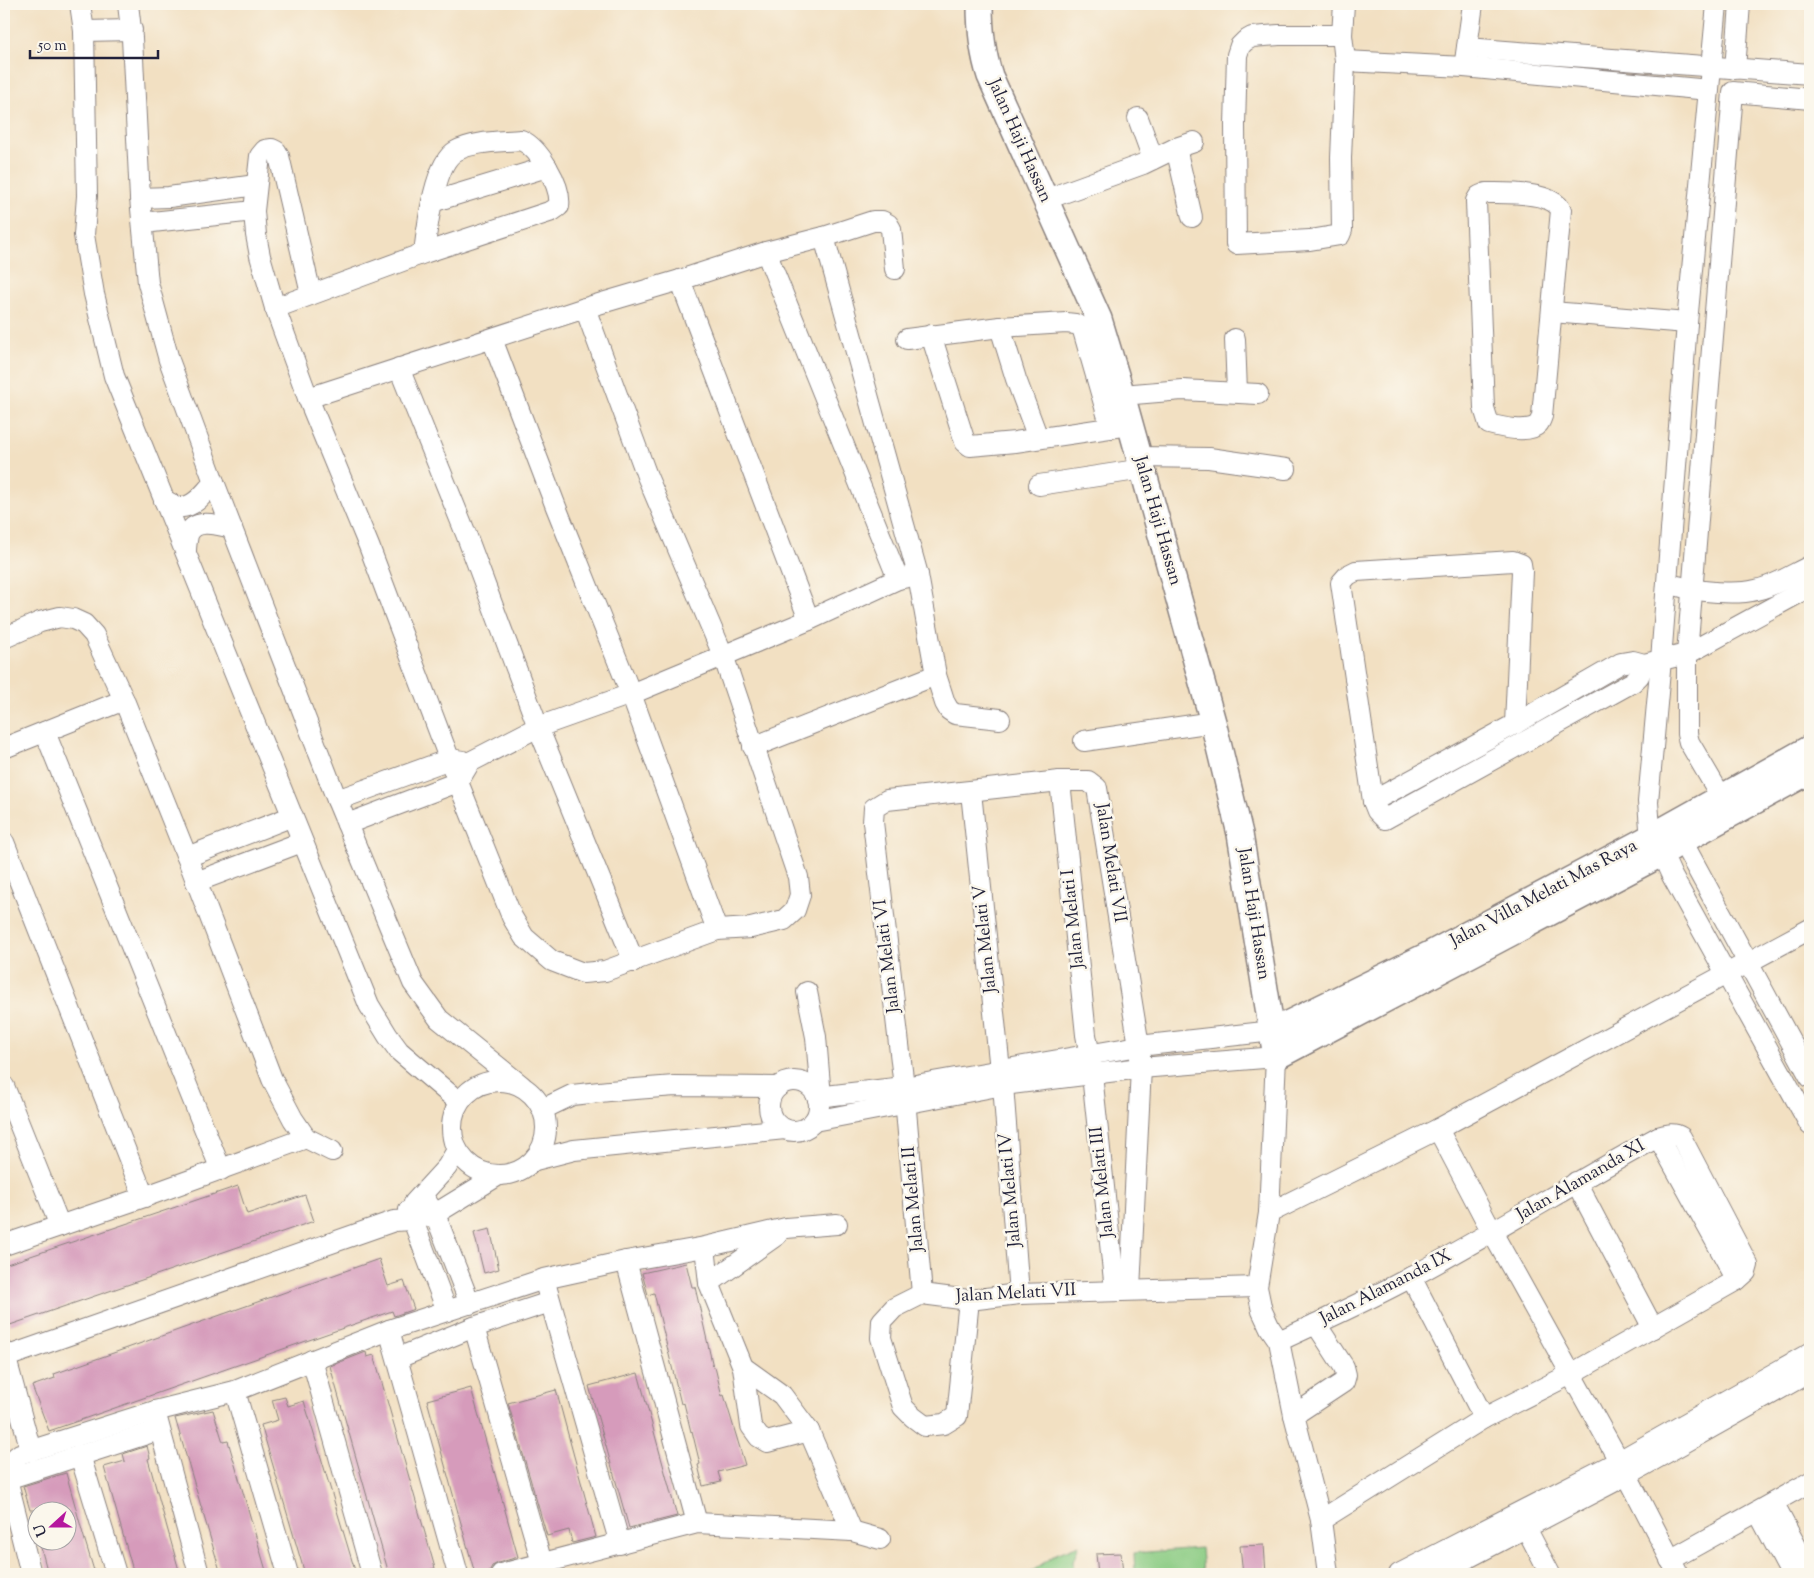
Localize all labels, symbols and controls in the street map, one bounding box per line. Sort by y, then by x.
scale bar [30,28,158,60]
text: 50 m [37,36,67,57]
street label: Jalan Haji Hassan [980,74,1058,207]
street label: Jalan Haji Hassan [1126,452,1188,589]
street label: Jalan Melati VII [1088,800,1132,925]
street label: Jalan Villa Melati Mas Raya [1445,833,1642,955]
street label: Jalan Haji Hassan [1230,845,1276,982]
street label: Jalan Melati I [1056,868,1092,971]
street label: Jalan Melati V [967,883,1005,995]
street label: Jalan Melati VI [868,897,908,1015]
street label: Jalan Melati III [1084,1125,1122,1240]
street label: Jalan Melati IV [993,1131,1029,1249]
street label: Jalan Alamanda XI [1511,1134,1650,1229]
street label: Jalan Melati II [896,1145,932,1254]
street label: Jalan Alamanda IX [1315,1243,1457,1333]
street label: Jalan Melati VII [954,1278,1077,1310]
north arrow [28,1500,78,1550]
text: U [30,1520,53,1539]

